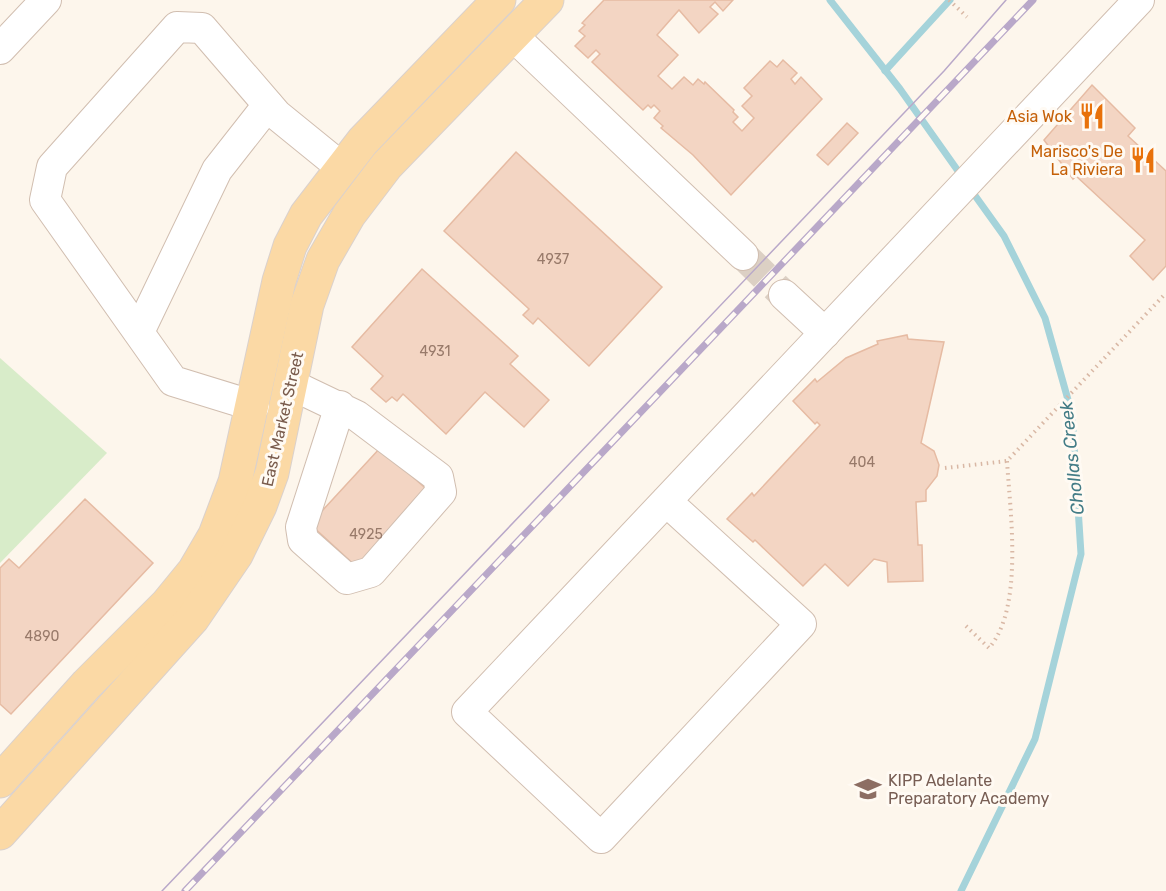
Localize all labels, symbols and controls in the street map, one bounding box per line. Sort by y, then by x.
restaurant icon: Asia Wok [1077,101,1107,131]
place label: Asia Wok [1007,107,1073,126]
place label: Marisco's De La Riviera [1031,142,1123,179]
restaurant icon: Marisco's De La Riviera [1128,145,1158,175]
house number: 4937 [537,251,569,268]
house number: 4931 [420,343,450,360]
street label: East Market Street [258,350,307,488]
water label: Chollas Creek [1055,399,1089,516]
house number: 404 [849,454,875,471]
house number: 4925 [349,526,383,543]
house number: 4890 [25,628,60,645]
place label: KIPP Adelante Preparatory Academy [888,771,1049,808]
school or university icon: KIPP Adelante Preparatory Academy [853,774,883,804]

